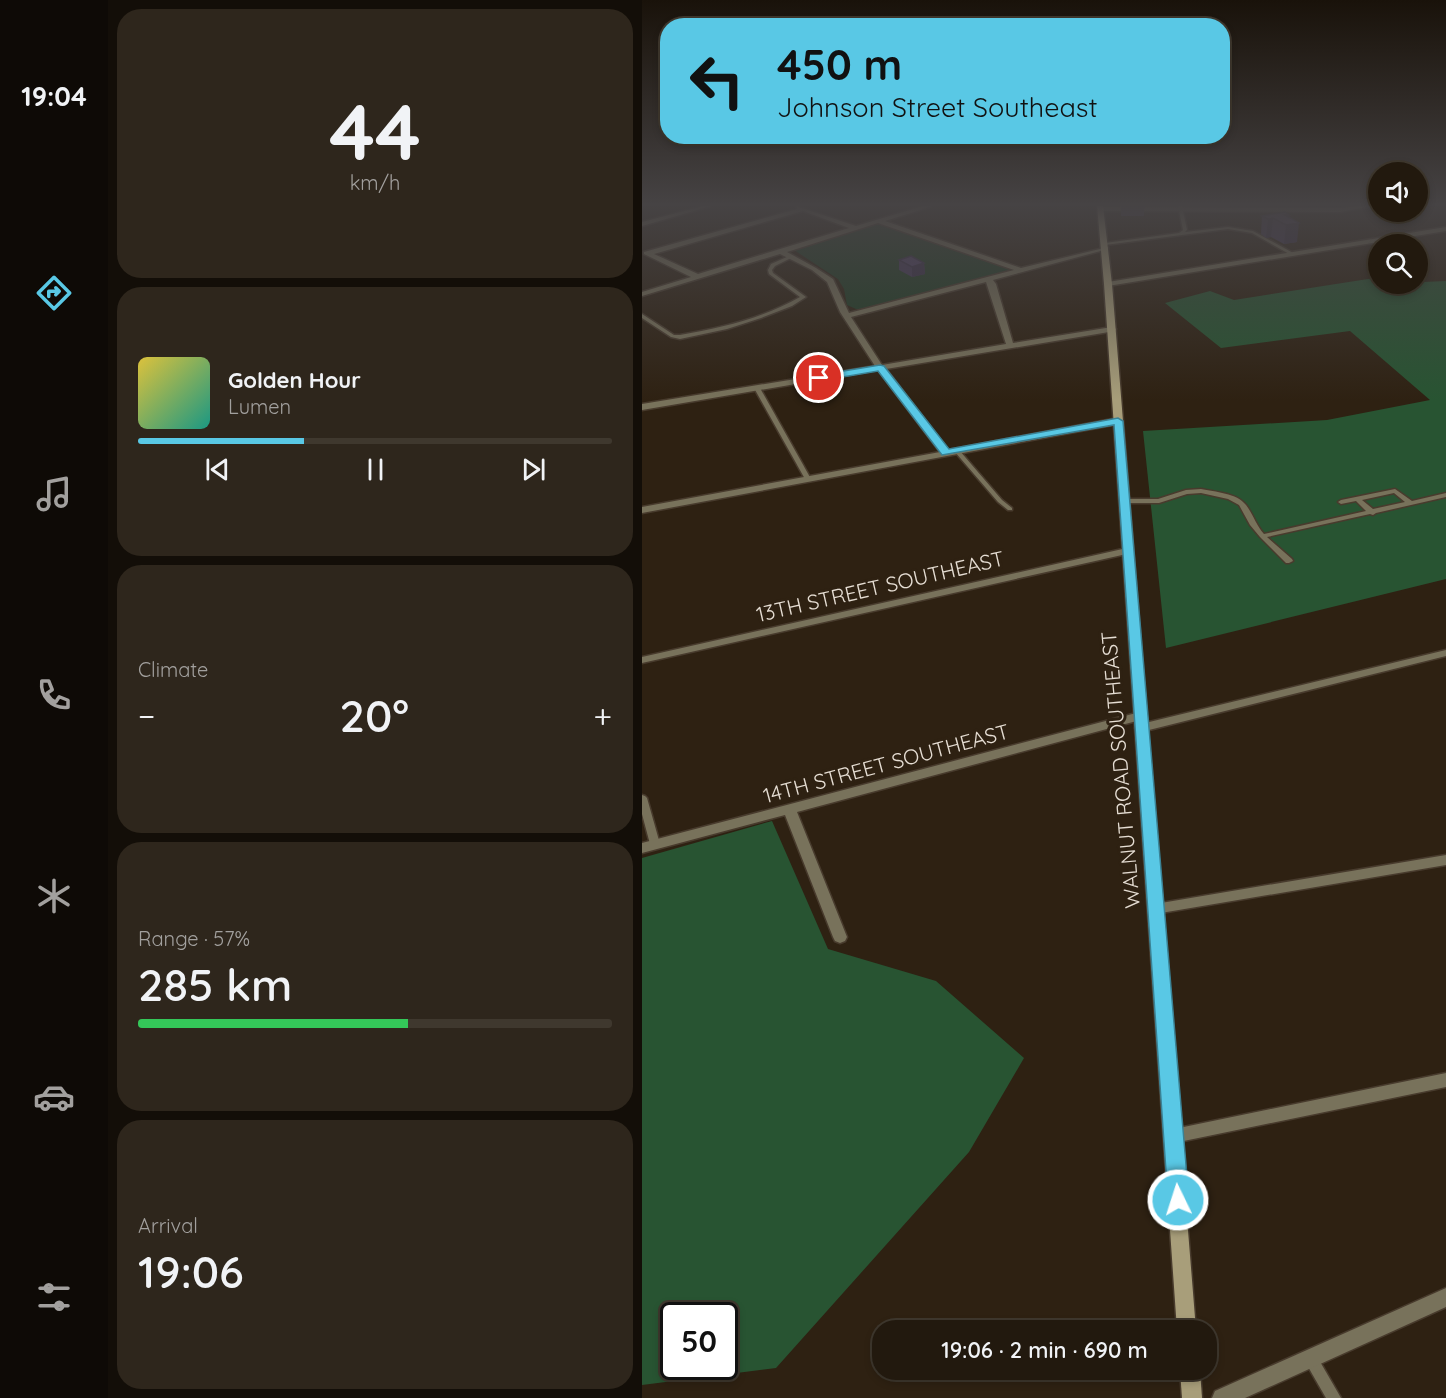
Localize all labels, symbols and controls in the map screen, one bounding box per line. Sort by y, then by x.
text: 450 m [777,38,902,91]
icon: left [678,42,756,120]
text: 19:04 [21,79,87,113]
text: 44 [329,82,421,180]
text: Johnson Street Southeast [777,90,1098,124]
map controls [1368,162,1428,294]
button: sound [1368,162,1428,222]
text: km/h [350,170,400,195]
button: search [1368,234,1428,294]
icon: directions [33,272,75,314]
pin [793,352,844,403]
icon: arrive [802,361,835,394]
text: Golden Hour [228,366,361,394]
text: Lumen [228,394,291,419]
icon: previous [201,453,234,486]
icon: pause [359,453,392,486]
icon: next [517,453,550,486]
icon: music [33,473,75,515]
street label: 13TH STREET SOUTHEAST [753,545,1007,627]
street label: WALNUT ROAD SOUTHEAST [1095,630,1145,910]
text: Climate [138,657,208,682]
icon: phone [33,674,75,716]
text: 20° [340,687,409,743]
text: − [138,695,155,736]
text: + [593,695,612,736]
street label: 14TH STREET SOUTHEAST [760,718,1012,808]
icon: climate [33,875,75,917]
text: Range · 57% [138,926,250,951]
text: 285 km [138,956,292,1012]
icon: car [33,1076,75,1118]
position arrow [1146,1168,1210,1232]
text: Arrival [138,1213,198,1238]
text: 19:06 [138,1243,244,1299]
icon: filters [33,1276,75,1318]
speed limit sign: 50 [660,1302,738,1380]
text: 19:06 · 2 min · 690 m [941,1336,1148,1364]

